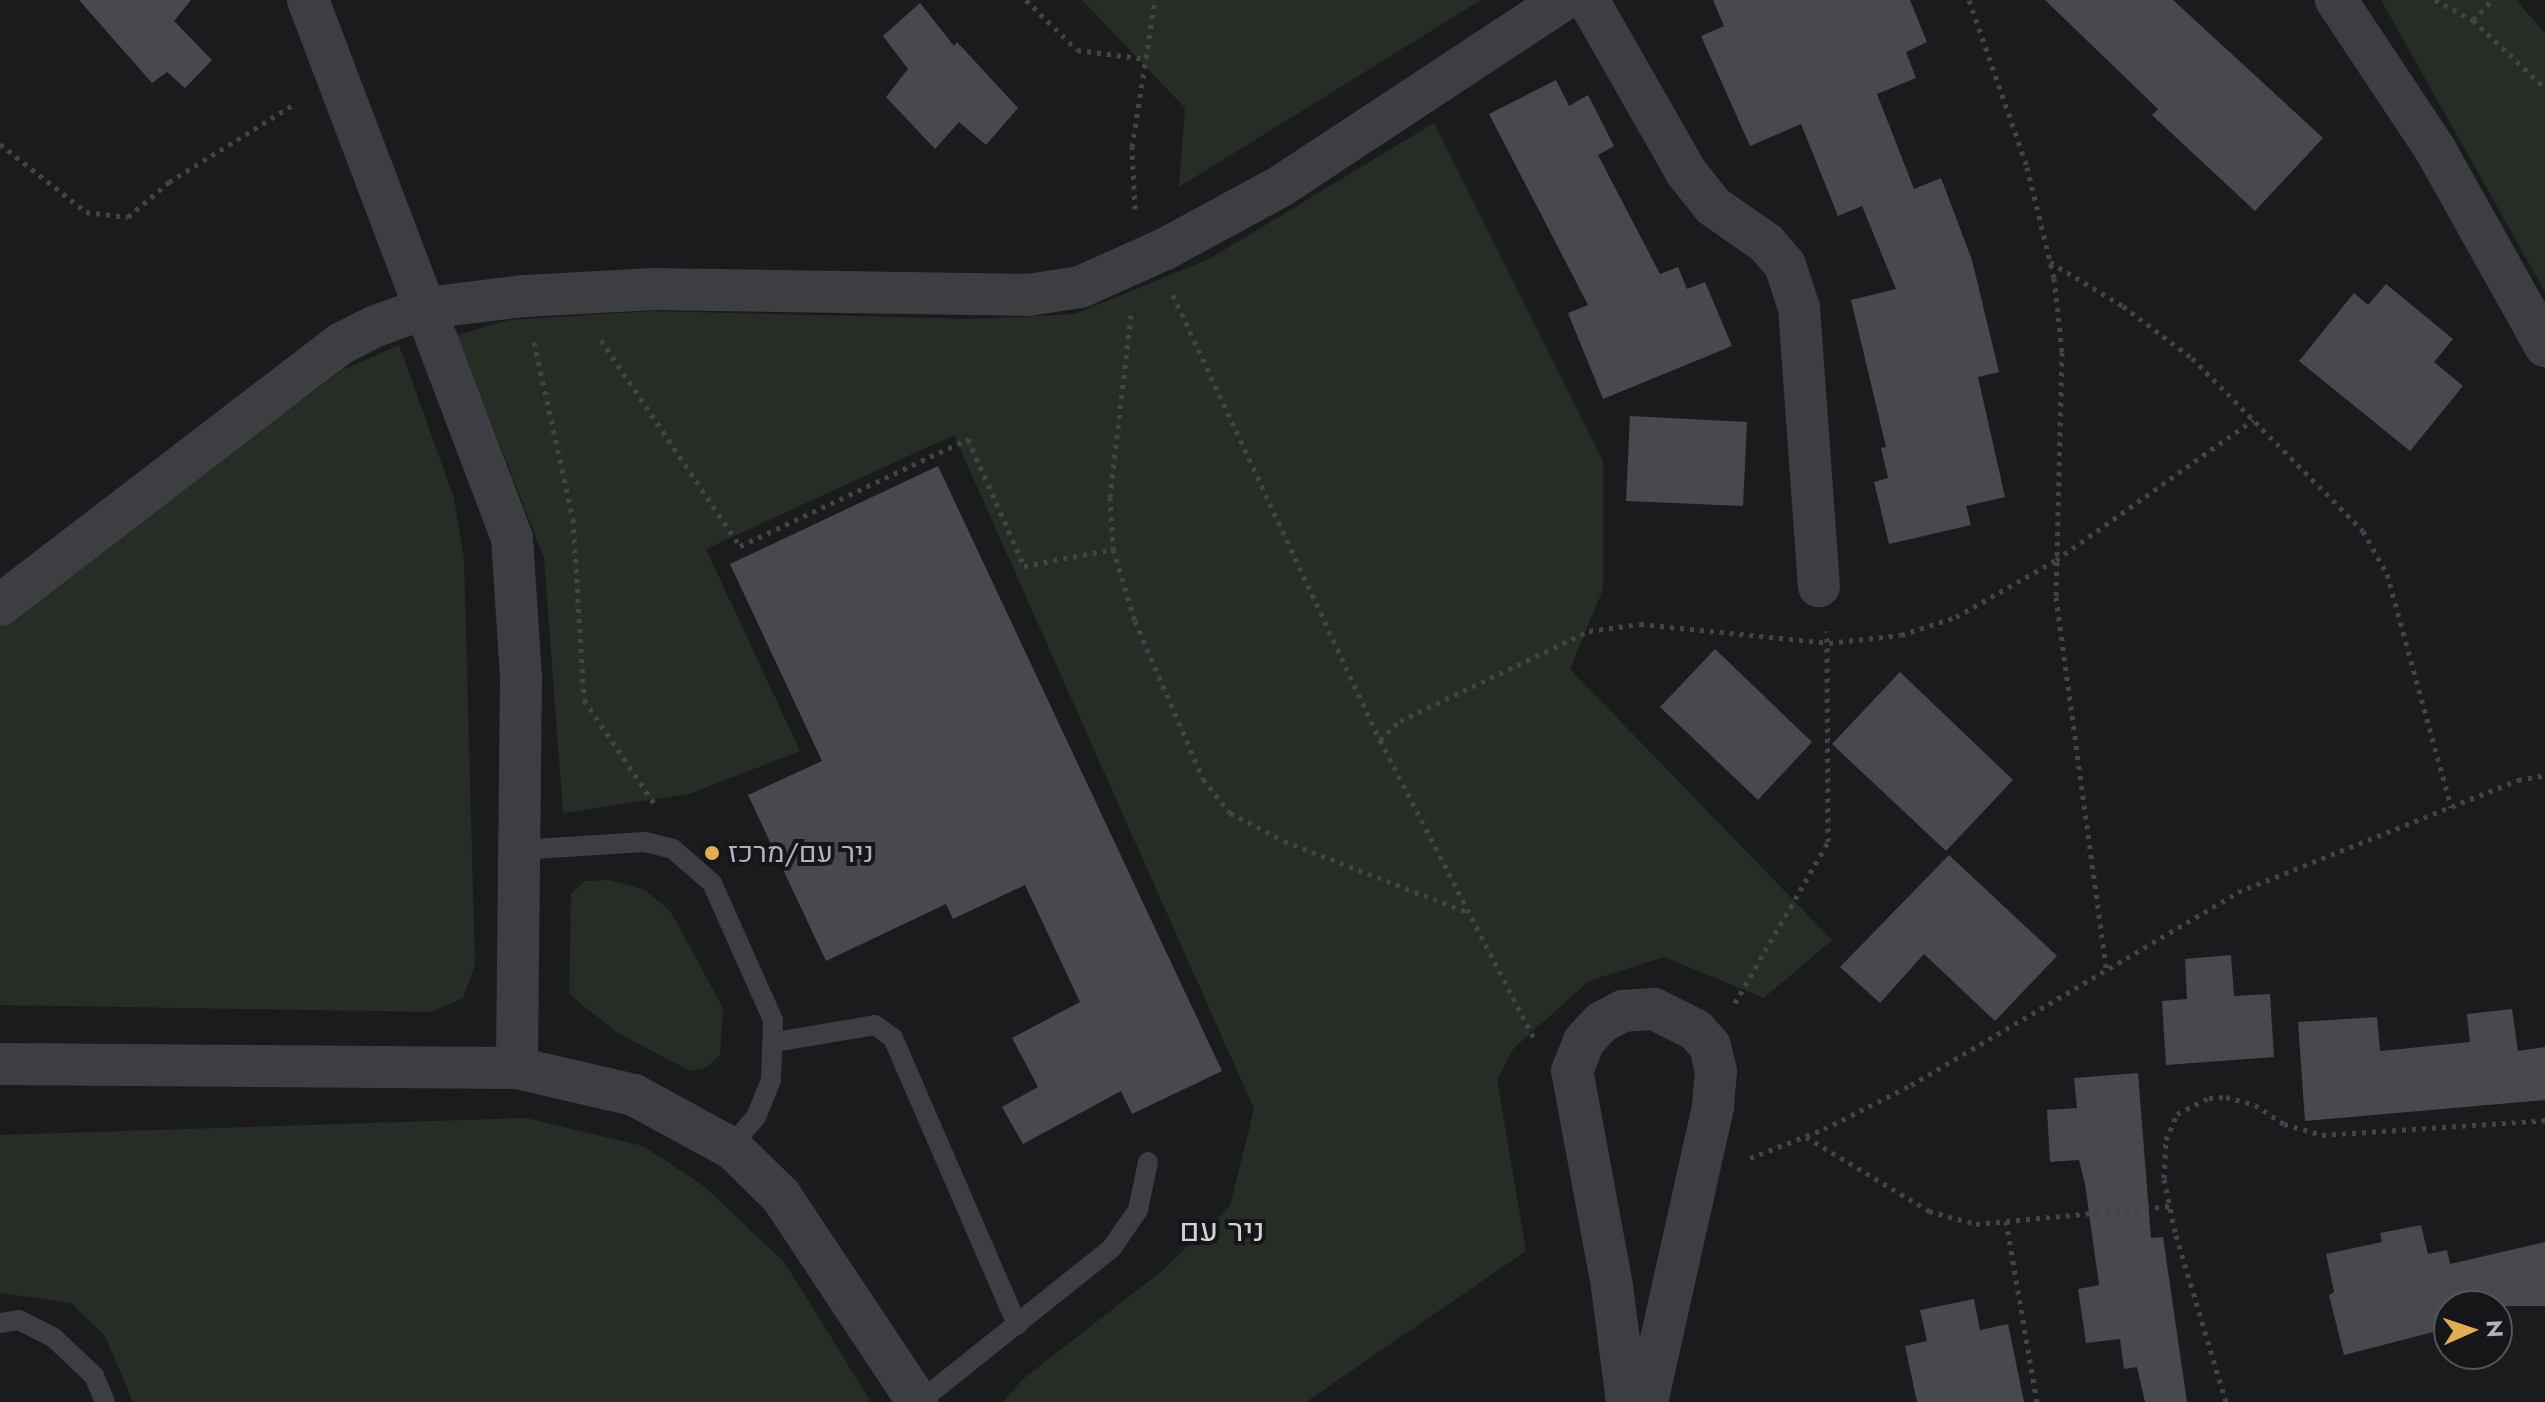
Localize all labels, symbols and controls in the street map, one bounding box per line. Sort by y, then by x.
place label: ניר עם/מרכז [728,836,874,870]
marker: ניר עם/מרכז [703,844,721,862]
district label: ניר עם [1179,1211,1265,1249]
north arrow [2433,1290,2513,1370]
text: N [2479,1319,2511,1338]

